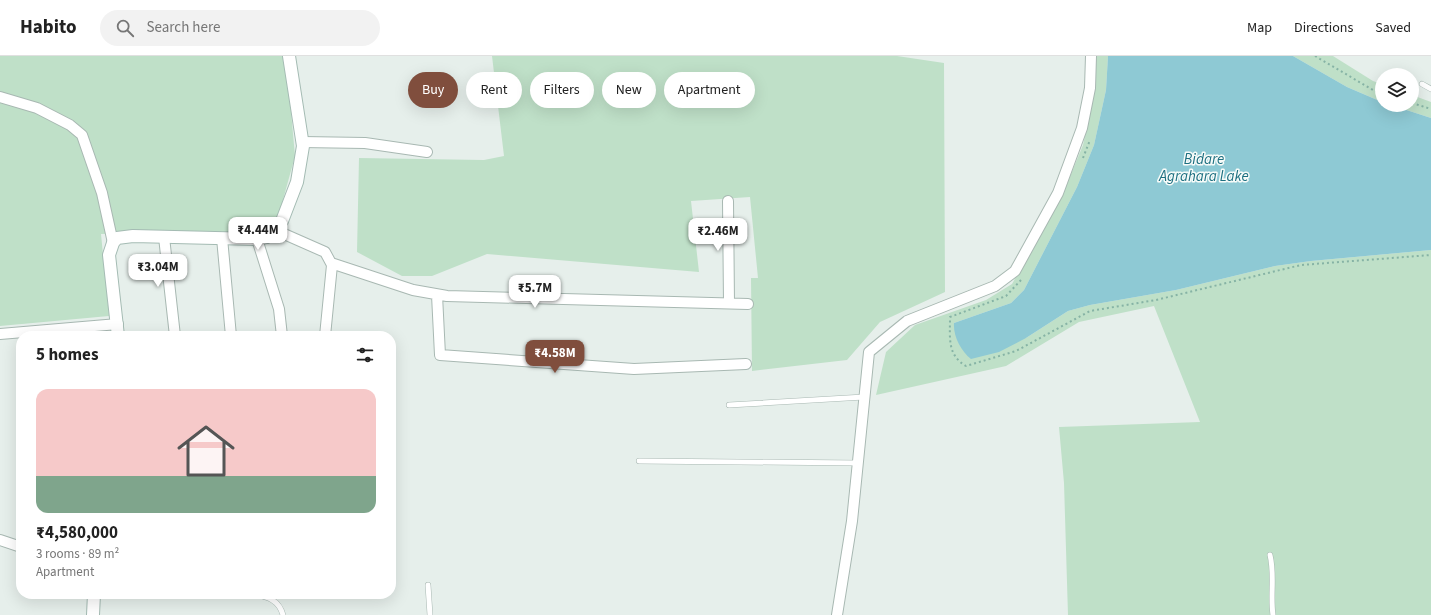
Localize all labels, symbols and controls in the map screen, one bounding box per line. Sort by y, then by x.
search box [100,10,380,46]
text: Habito [20,14,76,41]
icon: search [114,17,136,39]
text: Search here [146,17,220,38]
text: Map [1247,18,1272,38]
text: Directions [1294,18,1353,38]
text: Saved [1375,18,1411,38]
map controls [1375,68,1419,112]
button: layers [1375,68,1419,112]
chip: Buy [408,72,458,108]
chip: Rent [466,72,522,108]
chip: Filters [530,72,594,108]
chip: New [602,72,656,108]
chip: Apartment [664,72,755,108]
water label: Bidare Agrahara Lake [1158,149,1249,187]
pin: ₹4.44M [225,217,291,251]
pin: ₹2.46M [685,218,751,252]
text: ₹4.44M [237,221,279,239]
text: ₹2.46M [697,222,739,240]
pin: ₹3.04M [125,254,191,288]
text: ₹3.04M [137,258,179,276]
pin: ₹5.7M [507,275,563,309]
text: ₹5.7M [518,279,552,297]
pin: ₹4.58M [522,340,588,374]
text: 5 homes [36,343,98,367]
icon: filters [354,344,376,366]
text: ₹4.58M [534,344,576,362]
icon: home [170,415,242,487]
text: ₹4,580,000 [36,521,118,545]
text: 3 rooms · 89 m² [36,545,119,563]
text: Apartment [36,563,94,581]

